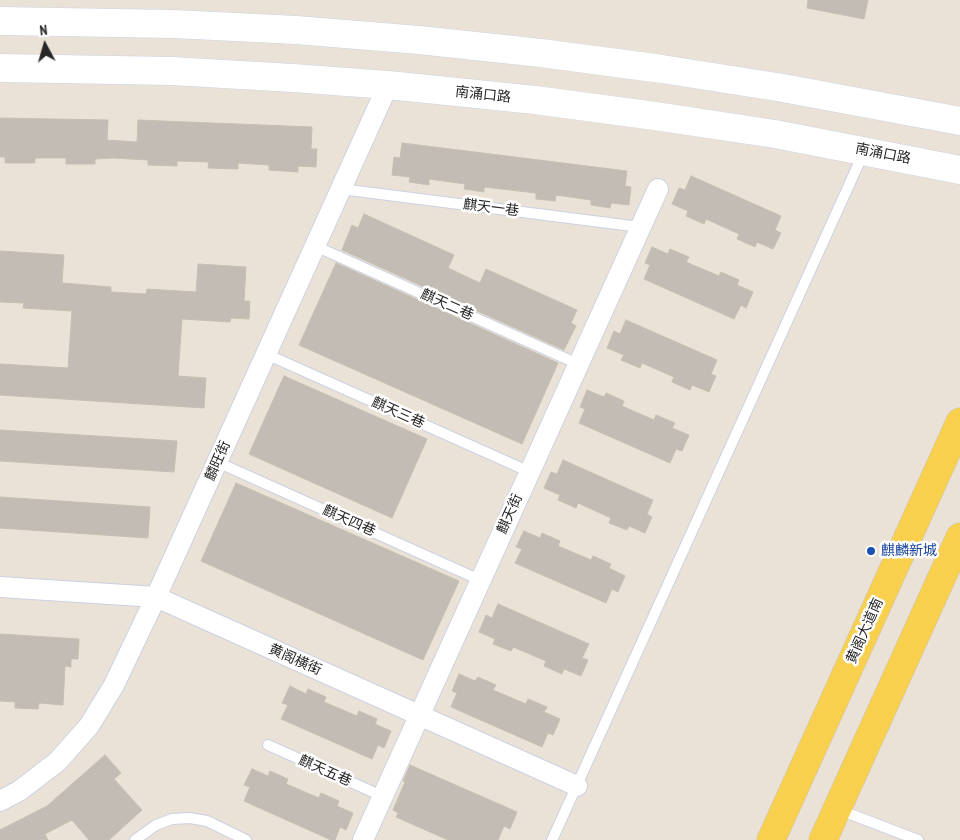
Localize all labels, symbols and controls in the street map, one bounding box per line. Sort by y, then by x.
north arrow [20,20,70,70]
text: N [39,21,48,39]
street label: 南涌口路 [454,84,512,106]
street label: 南涌口路 [854,140,912,168]
street label: 麒天一巷 [462,196,520,220]
street label: 麒天二巷 [418,286,476,324]
street label: 麒天三巷 [369,394,427,432]
street label: 麟旺街 [202,438,234,484]
street label: 麒天街 [494,491,526,537]
street label: 麒天四巷 [320,502,378,540]
place label: 麒麟新城 [881,543,937,559]
marker: 麒麟新城 [865,545,877,557]
street label: 黄阁大道南 [843,596,887,666]
street label: 黄阁横街 [266,641,324,679]
street label: 麒天五巷 [296,752,354,790]

